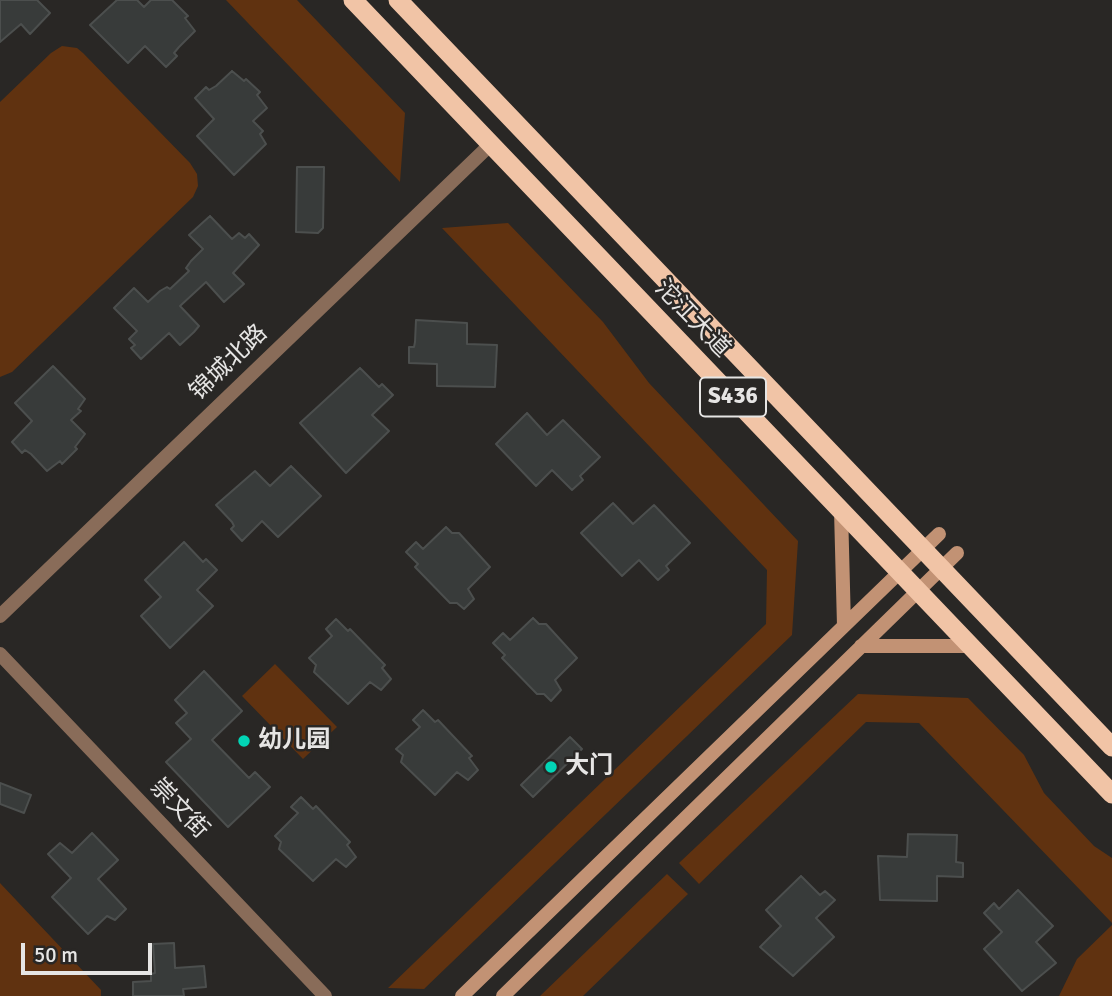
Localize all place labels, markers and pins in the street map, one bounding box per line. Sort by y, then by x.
place label: 幼儿园 [258,727,330,755]
marker: 幼儿园 [236,733,252,749]
place label: 大门 [565,753,613,781]
marker: 大门 [543,759,559,775]

